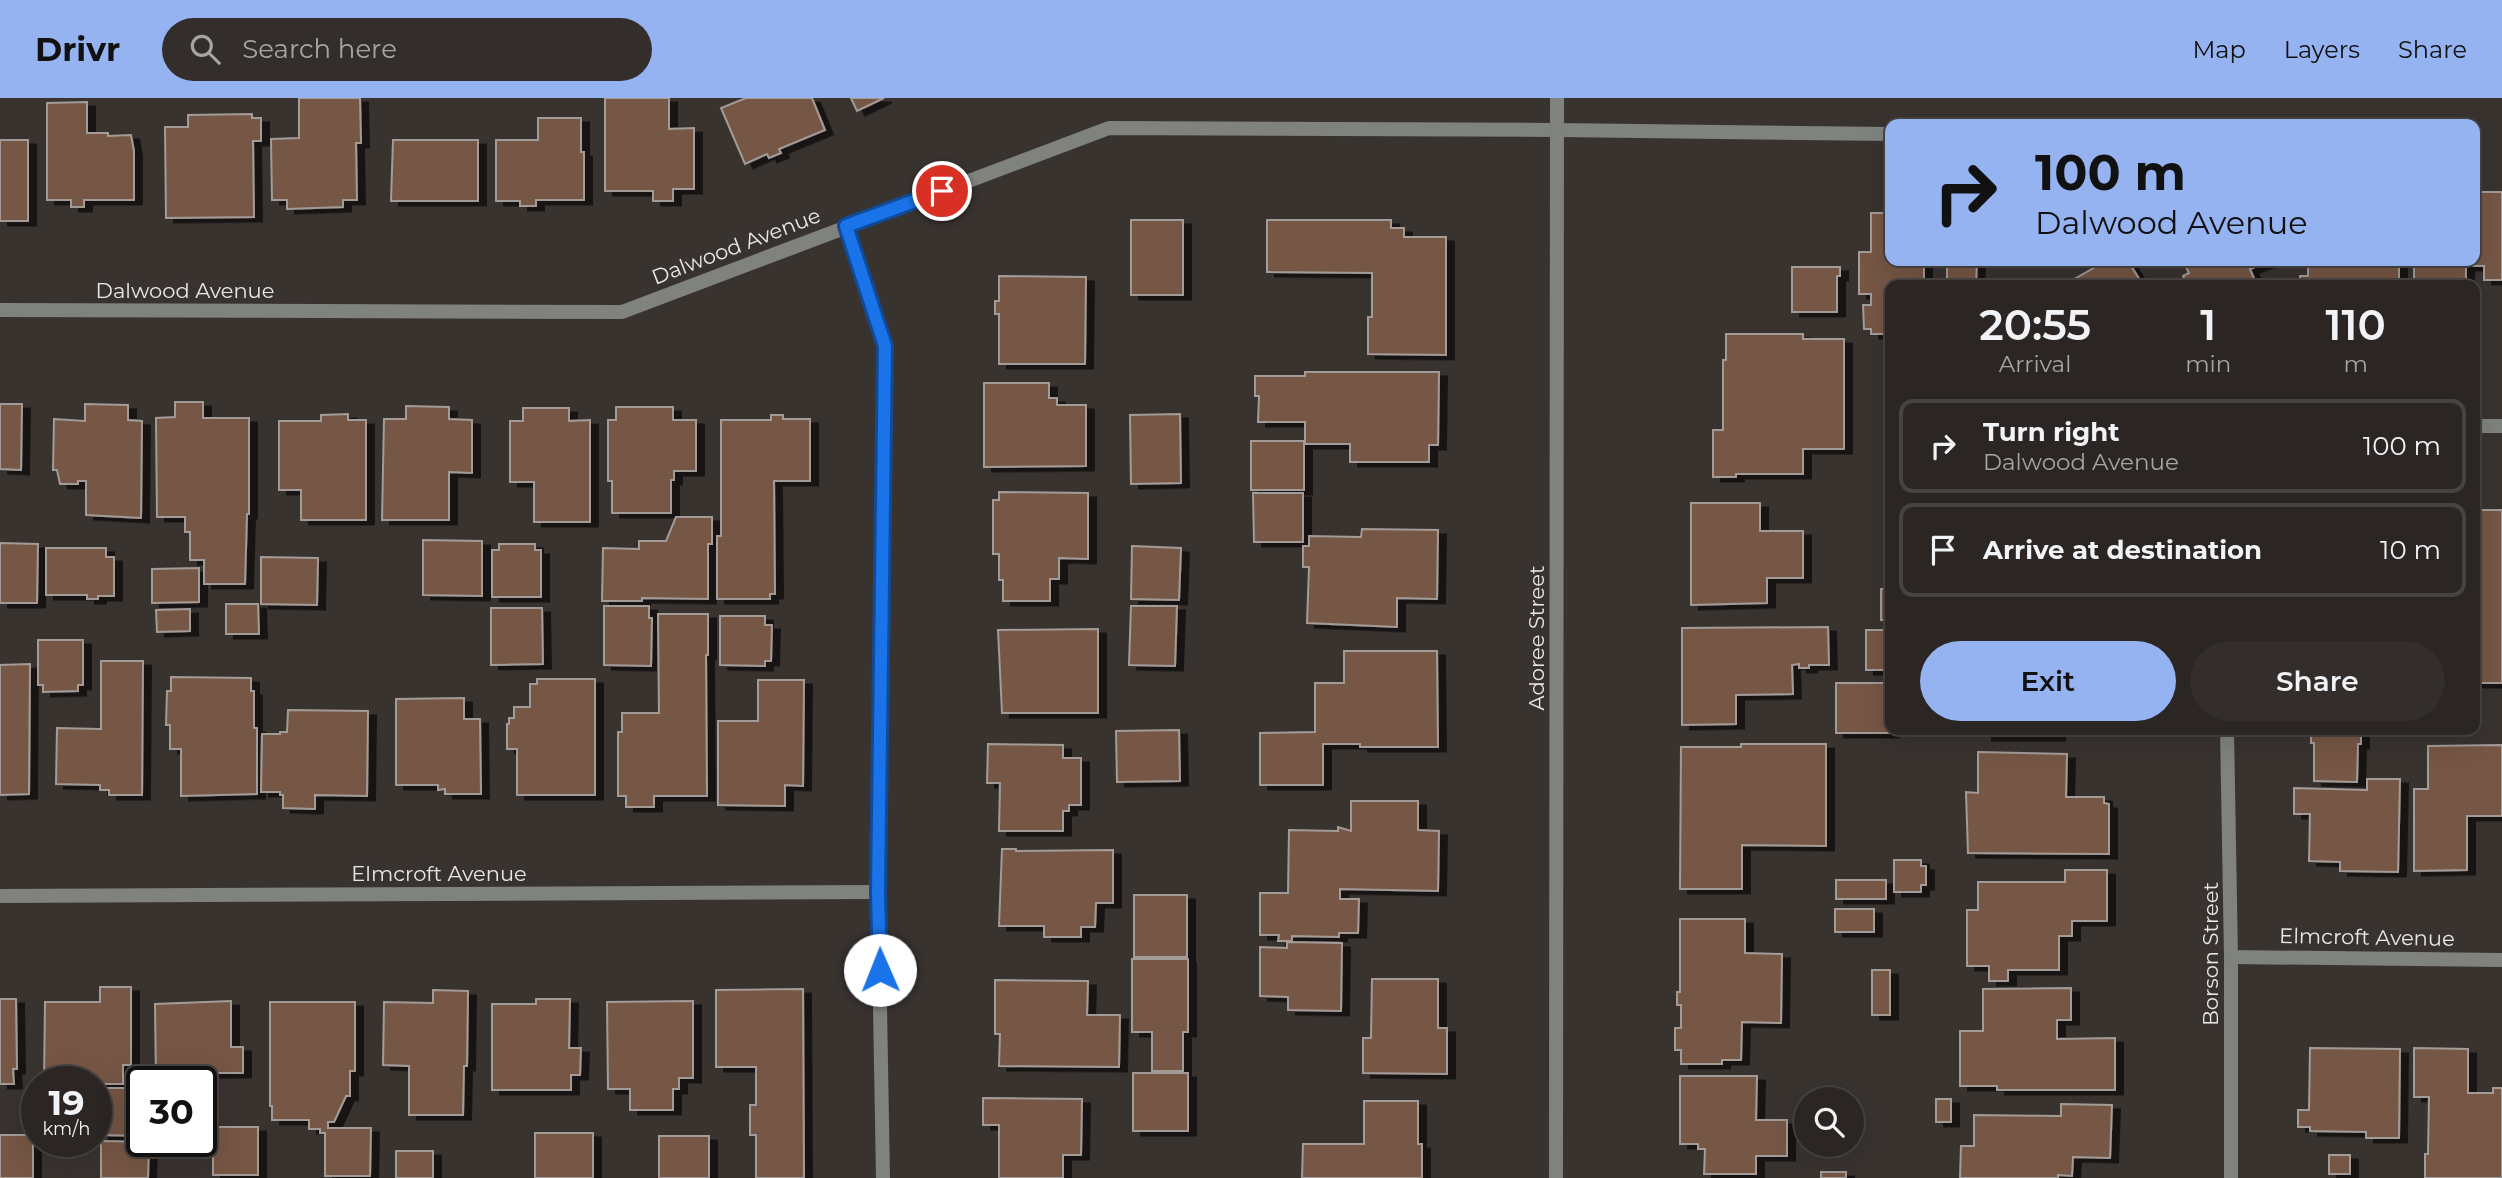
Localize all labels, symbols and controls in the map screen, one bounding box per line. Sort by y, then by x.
search box [162,18,652,81]
text: Drivr [35,29,120,69]
icon: search [186,30,224,68]
text: Search here [242,33,397,65]
text: Map [2192,35,2246,64]
text: Layers [2284,35,2360,64]
text: Share [2398,35,2467,64]
text: 100 m [2035,143,2186,202]
icon: right [1920,147,2011,238]
pin [912,161,972,221]
icon: arrive [923,172,961,210]
street label: Dalwood Avenue [648,202,824,290]
text: Dalwood Avenue [2035,203,2308,242]
street label: Dalwood Avenue [96,278,274,303]
text: 20:55 [1979,299,2091,351]
text: 1 [2200,299,2216,351]
text: 110 [2326,299,2386,351]
text: Arrival [1999,350,2071,378]
text: min [2185,350,2231,378]
text: m [2343,350,2368,378]
text: Turn right [1983,416,2119,448]
icon: right [1924,427,1962,465]
text: 100 m [2363,430,2441,462]
text: Dalwood Avenue [1983,448,2179,476]
icon: arrive [1924,531,1962,569]
text: Arrive at destination [1983,534,2262,566]
text: 10 m [2380,534,2441,566]
street label: Adoree Street [1524,566,1549,710]
button: Exit [1920,641,2176,721]
button: Share [2190,641,2445,721]
street label: Elmcroft Avenue [351,861,527,886]
street label: Borson Street [2198,882,2223,1026]
street label: Elmcroft Avenue [2279,923,2455,951]
position arrow [843,933,917,1007]
speed limit sign: 30 [126,1066,217,1157]
text: 19 [48,1081,85,1124]
map controls [1794,1087,1864,1157]
button: search [1794,1087,1864,1157]
text: km/h [42,1118,91,1140]

